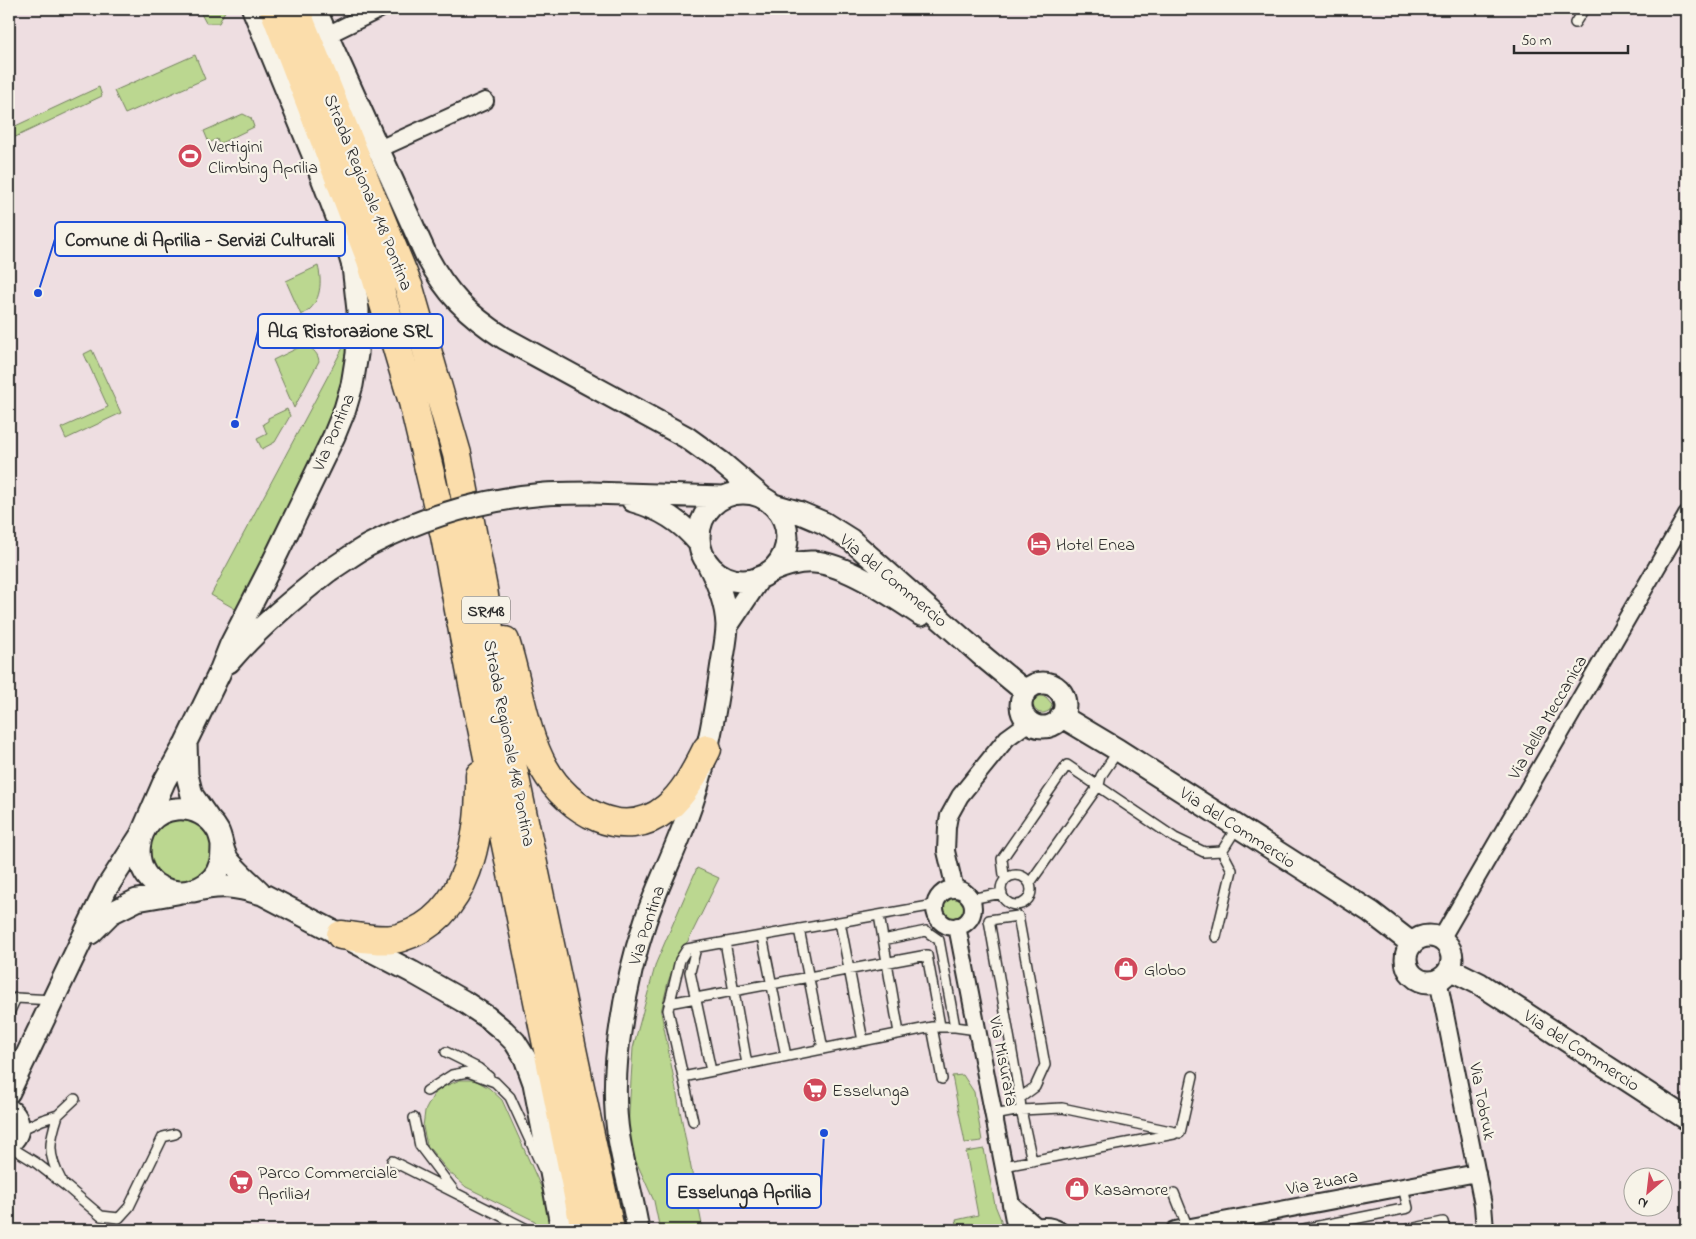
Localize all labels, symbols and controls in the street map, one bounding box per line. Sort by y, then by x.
scale bar [1514,22,1627,54]
text: 50 m [1521,30,1552,52]
street label: Strada Regionale 148 Pontina [315,91,419,295]
place label: Vertigini Climbing Aprilia [207,135,318,183]
sports icon: Vertigini Climbing Aprilia [177,143,203,169]
callout: Comune di Aprilia - Servizi Culturali [55,222,345,256]
text: Comune di Aprilia - Servizi Culturali [65,228,335,255]
callout: ALG Ristorazione SRL [258,314,443,348]
text: ALG Ristorazione SRL [267,319,433,346]
street label: Via Pontina [306,390,363,477]
street label: Via del Commercio [832,528,952,635]
hotel icon: Hotel Enea [1026,531,1052,557]
place label: Hotel Enea [1056,533,1135,559]
road number: SR148 [462,596,510,624]
street label: Strada Regionale 148 Pontina [474,638,541,849]
street label: Via della Meccanica [1502,651,1595,786]
street label: Via del Commercio [1173,781,1300,876]
street label: Via Pontina [623,882,673,970]
shop icon: Globo [1113,956,1139,982]
place label: Globo [1144,958,1186,984]
street label: Via del Commercio [1517,1004,1644,1099]
street label: Via Misurata [980,1013,1024,1109]
street label: Via Tobruk [1461,1059,1501,1142]
supermarket icon: Esselunga [802,1077,828,1103]
place label: Esselunga [832,1079,909,1106]
place label: Parco Commerciale Aprilia1 [258,1161,398,1208]
street label: Via Zuara [1283,1164,1360,1204]
north arrow [1624,1166,1674,1216]
supermarket icon: Parco Commerciale Aprilia1 [228,1169,254,1195]
callout: Esselunga Aprilia [667,1174,821,1208]
shop icon: Kasamore [1064,1176,1090,1202]
place label: Kasamore [1094,1178,1169,1204]
text: Esselunga Aprilia [677,1180,811,1209]
text: N [1633,1191,1652,1214]

